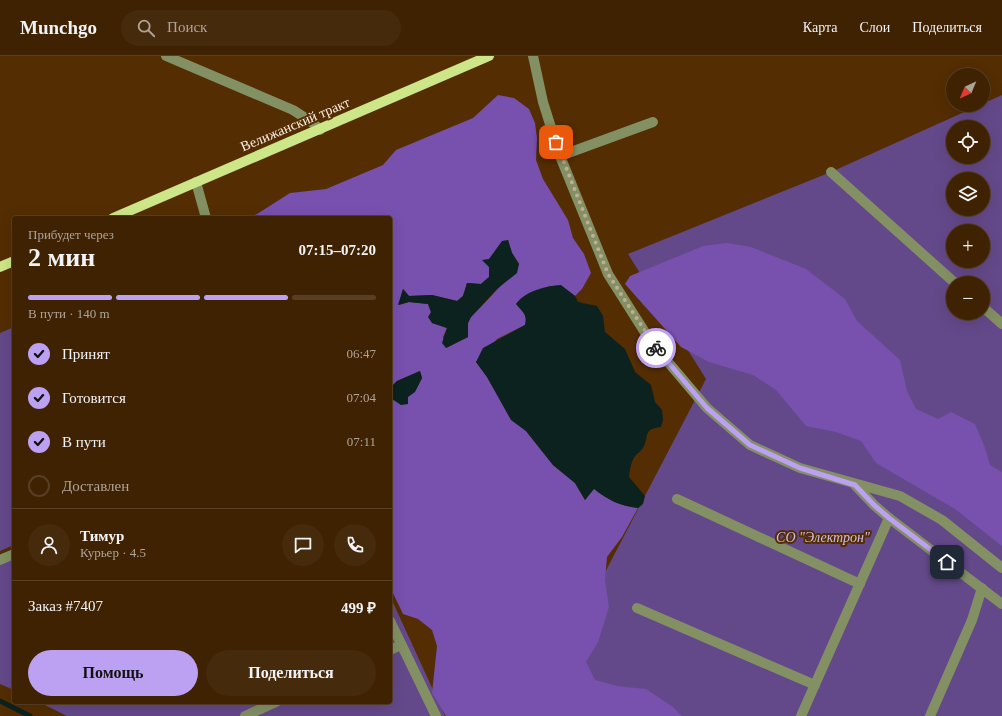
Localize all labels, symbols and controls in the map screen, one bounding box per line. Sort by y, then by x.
search box [121,10,401,46]
text: Munchgo [20,17,97,38]
icon: search [135,17,157,39]
text: Поиск [167,19,207,35]
text: Карта [803,20,837,35]
text: Слои [859,20,890,35]
text: Поделиться [912,20,982,35]
north arrow [946,68,990,112]
map controls [946,68,990,320]
street label: Велижанский тракт [238,95,352,154]
button: locate [946,120,990,164]
pin [539,125,573,159]
icon: bag [545,131,567,153]
button: layers [946,172,990,216]
button: + [946,224,990,268]
text: Прибудет через [28,227,114,242]
text: 07:15–07:20 [299,242,376,258]
text: 2 мин [28,243,95,272]
button: − [946,276,990,320]
text: В пути · 140 m [28,306,110,321]
courier [636,328,676,368]
icon: bike [645,337,667,359]
icon: check [28,343,50,365]
text: Принят [62,346,110,362]
text: 06:47 [346,346,376,361]
icon: check [28,387,50,409]
text: Готовится [62,390,126,406]
text: 07:04 [346,390,376,405]
icon: check [28,431,50,453]
text: В пути [62,434,106,450]
text: 07:11 [347,434,376,449]
text: Доставлен [62,478,129,494]
button: person [28,524,70,566]
button: chat [282,524,324,566]
button: phone [334,524,376,566]
text: Тимур [80,528,124,544]
park label: СО "Электрон" [776,530,870,545]
text: Курьер · 4.5 [80,545,146,560]
pin [930,545,964,579]
icon: home [936,551,958,573]
text: Заказ #7407 [28,598,103,614]
text: 499 ₽ [341,600,376,616]
button: Помощь [28,650,198,696]
button: Поделиться [206,650,376,696]

